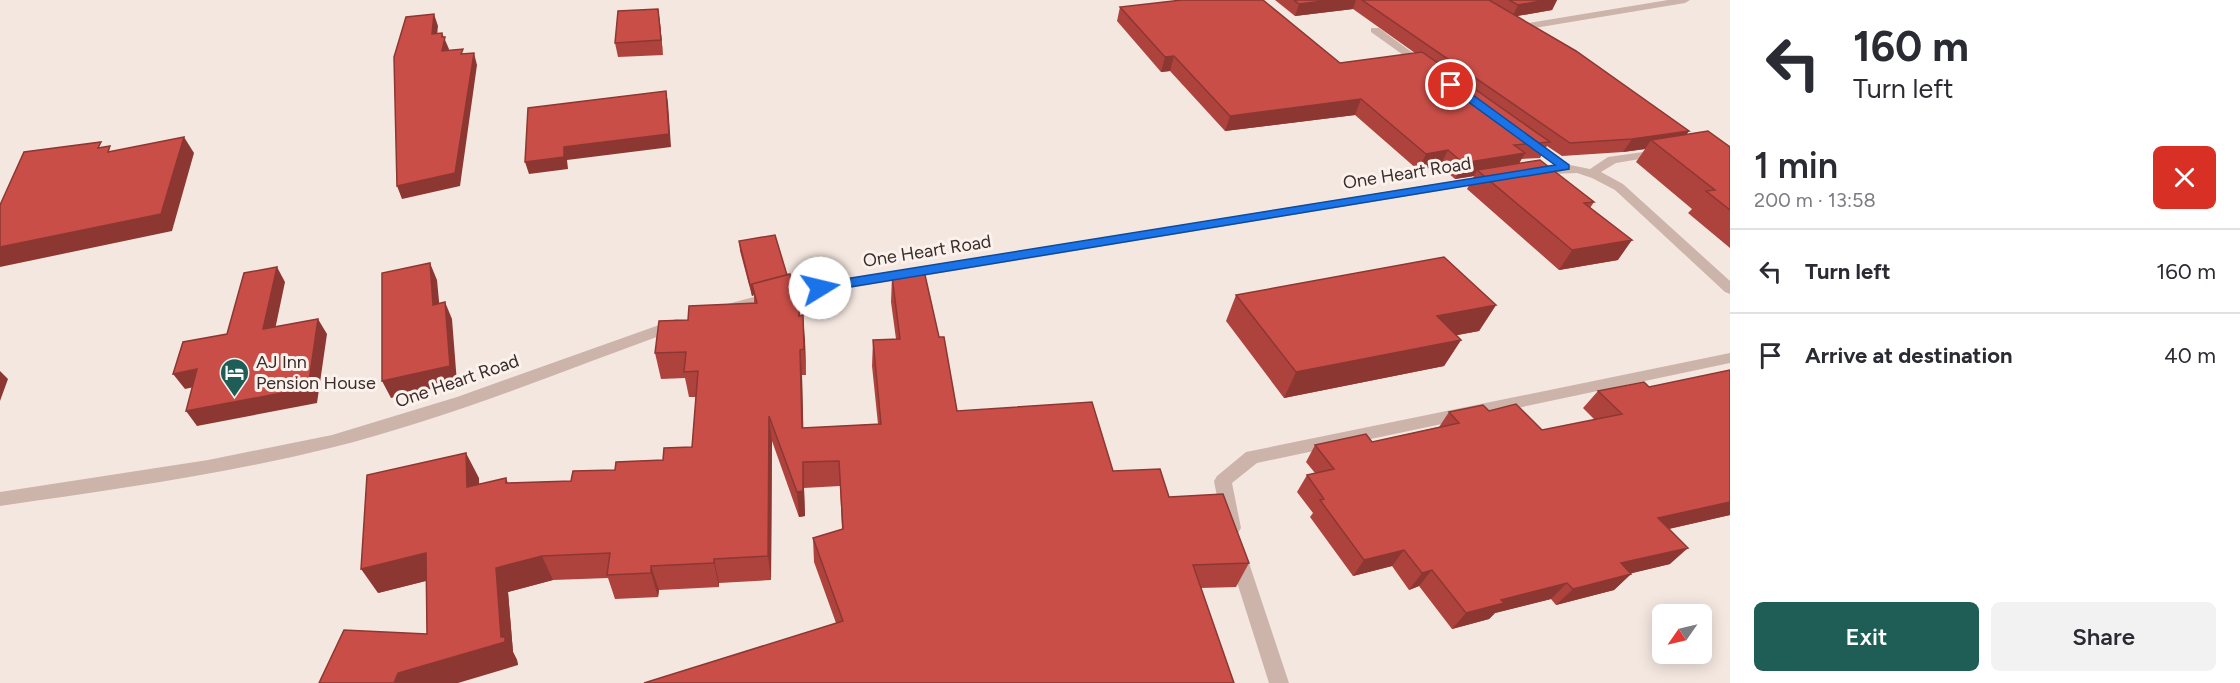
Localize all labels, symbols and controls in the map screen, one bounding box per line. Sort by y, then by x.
text: 160 m [1853,21,1969,72]
icon: left [1754,24,1832,102]
pin [1425,59,1476,110]
icon: arrive [1434,68,1467,101]
text: Turn left [1853,72,1953,105]
text: 1 min [1754,144,1838,187]
button: close [2153,146,2216,209]
street label: One Heart Road [1341,152,1473,194]
text: 200 m · 13:58 [1754,188,1876,212]
street label: One Heart Road [861,230,993,272]
icon: left [1754,255,1787,288]
position arrow [788,256,852,320]
text: Turn left [1805,258,1891,285]
text: 160 m [2156,258,2216,285]
icon: arrive [1754,339,1787,372]
text: Arrive at destination [1805,342,2013,369]
text: 40 m [2164,342,2216,369]
street label: One Heart Road [392,350,522,412]
place label: AJ Inn Pension House [256,351,376,394]
hotel icon: AJ Inn Pension House [219,356,251,398]
button: Exit [1754,602,1979,671]
button: Share [1991,602,2216,671]
north arrow [1652,604,1712,664]
map controls [1652,604,1712,664]

